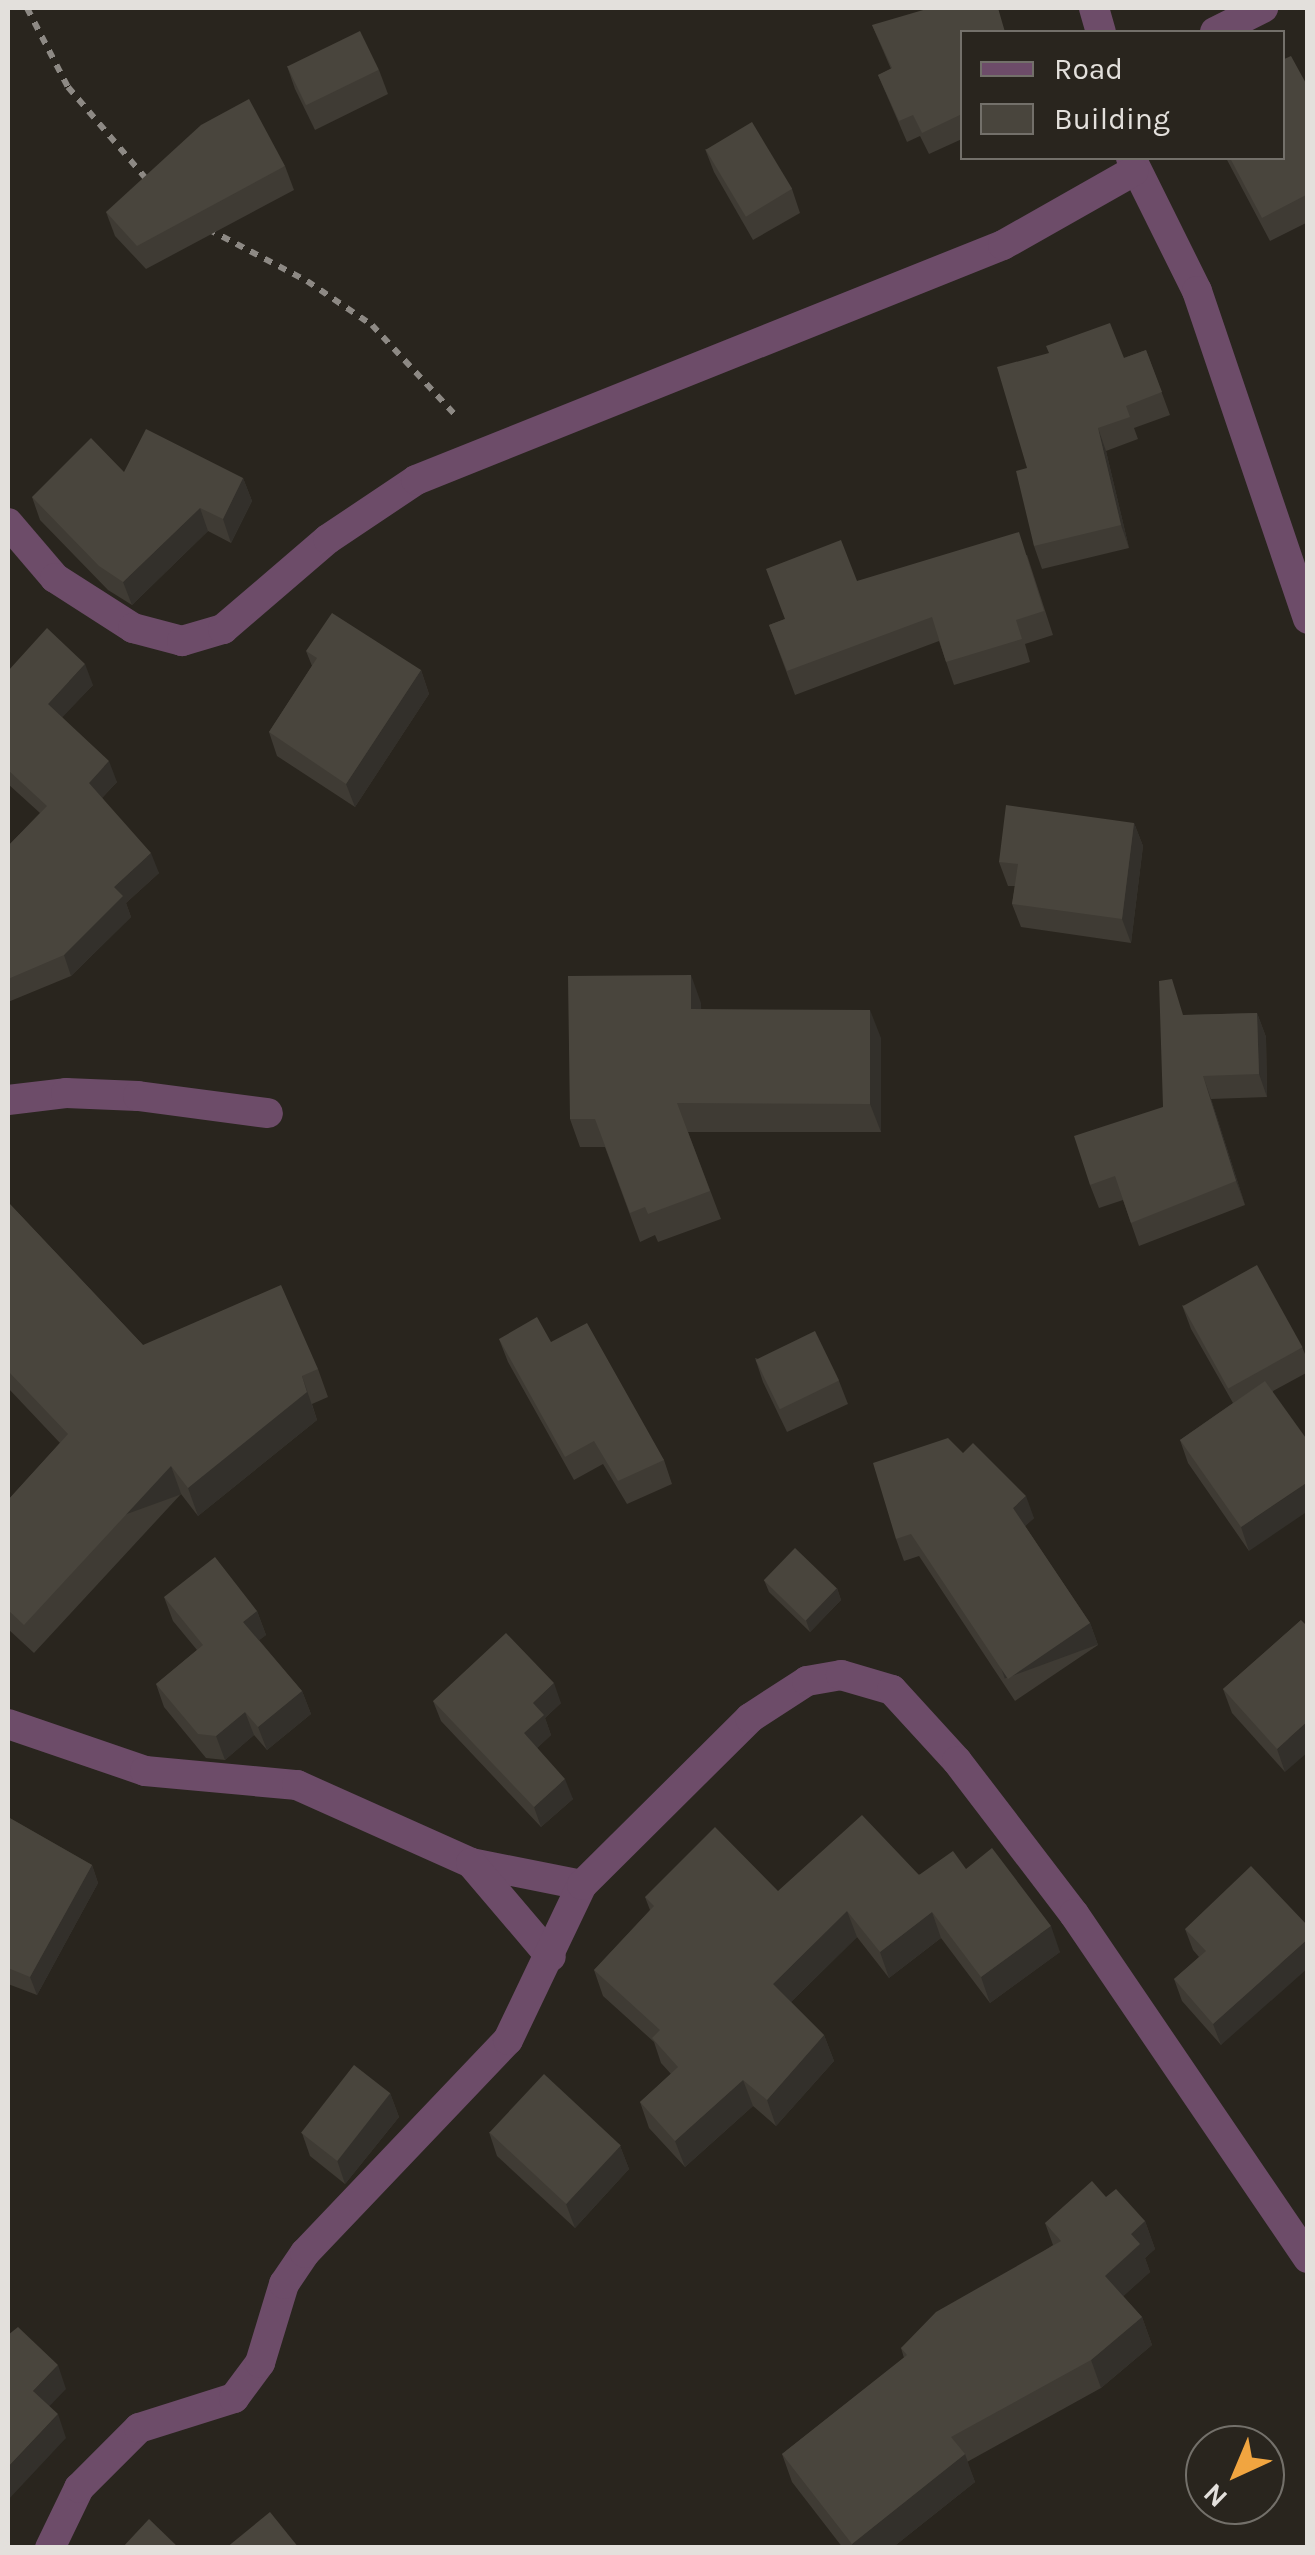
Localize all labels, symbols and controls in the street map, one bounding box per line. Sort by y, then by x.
legend [960,30,1285,160]
text: Road [1054,51,1123,87]
text: Building [1054,101,1170,137]
north arrow [1185,2425,1285,2525]
text: N [1197,2477,1234,2514]

